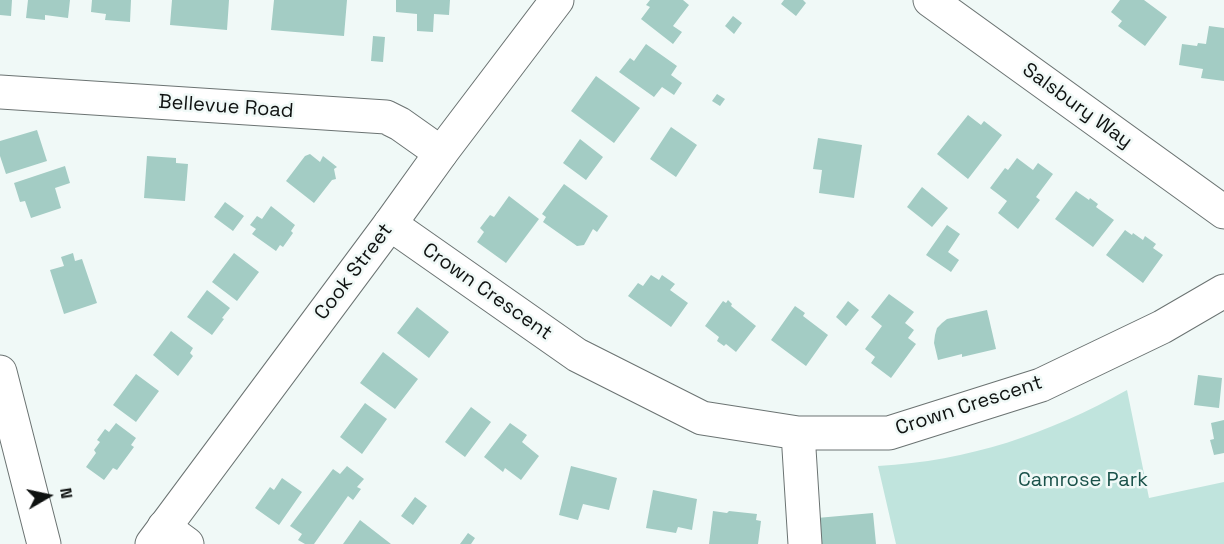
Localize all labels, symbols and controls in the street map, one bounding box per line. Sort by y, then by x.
street label: Salsbury Way [1017,58,1137,154]
street label: Bellevue Road [158,90,294,124]
street label: Cook Street [310,219,398,325]
street label: Crown Crescent [417,238,557,346]
street label: Crown Crescent [893,371,1045,441]
north arrow [18,466,78,526]
park label: Camrose Park [1018,469,1148,493]
text: N [55,486,77,500]

